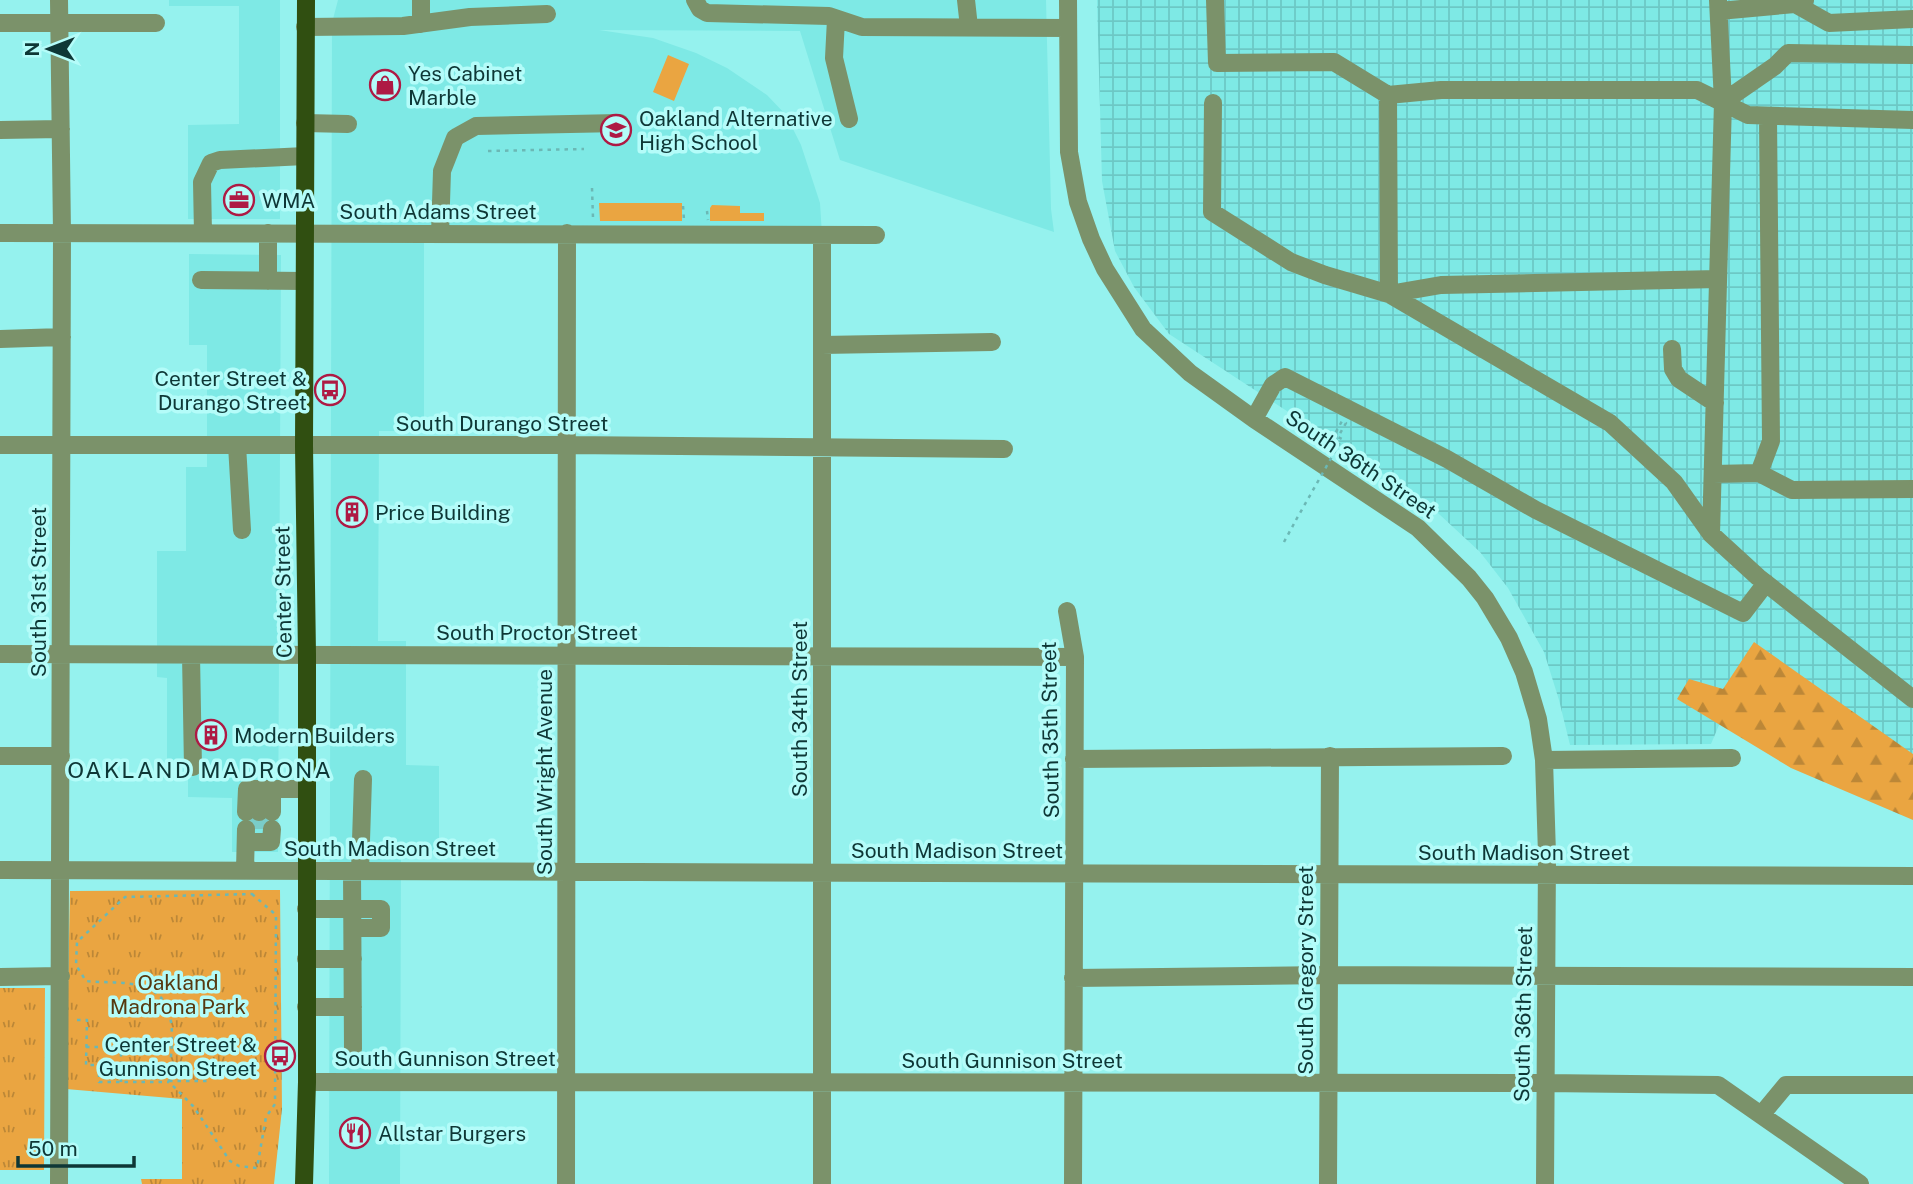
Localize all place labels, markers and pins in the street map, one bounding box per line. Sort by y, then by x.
place label: Yes Cabinet Marble [408,61,522,110]
shop icon: Yes Cabinet Marble [368,68,402,102]
place label: Oakland Alternative High School [639,106,833,155]
school or university icon: Oakland Alternative High School [599,113,633,147]
office icon: WMA [222,183,256,217]
place label: WMA [262,188,316,213]
place label: Center Street & Durango Street [155,366,307,415]
bus stop icon: Center Street & Durango Street [313,373,347,407]
building icon: Price Building [335,495,369,529]
place label: Price Building [375,500,511,525]
building icon: Modern Builders [194,718,228,752]
place label: Modern Builders [234,723,395,748]
place label: Center Street & Gunnison Street [99,1032,257,1081]
bus stop icon: Center Street & Gunnison Street [263,1039,297,1073]
restaurant icon: Allstar Burgers [338,1116,372,1150]
place label: Allstar Burgers [378,1121,526,1146]

